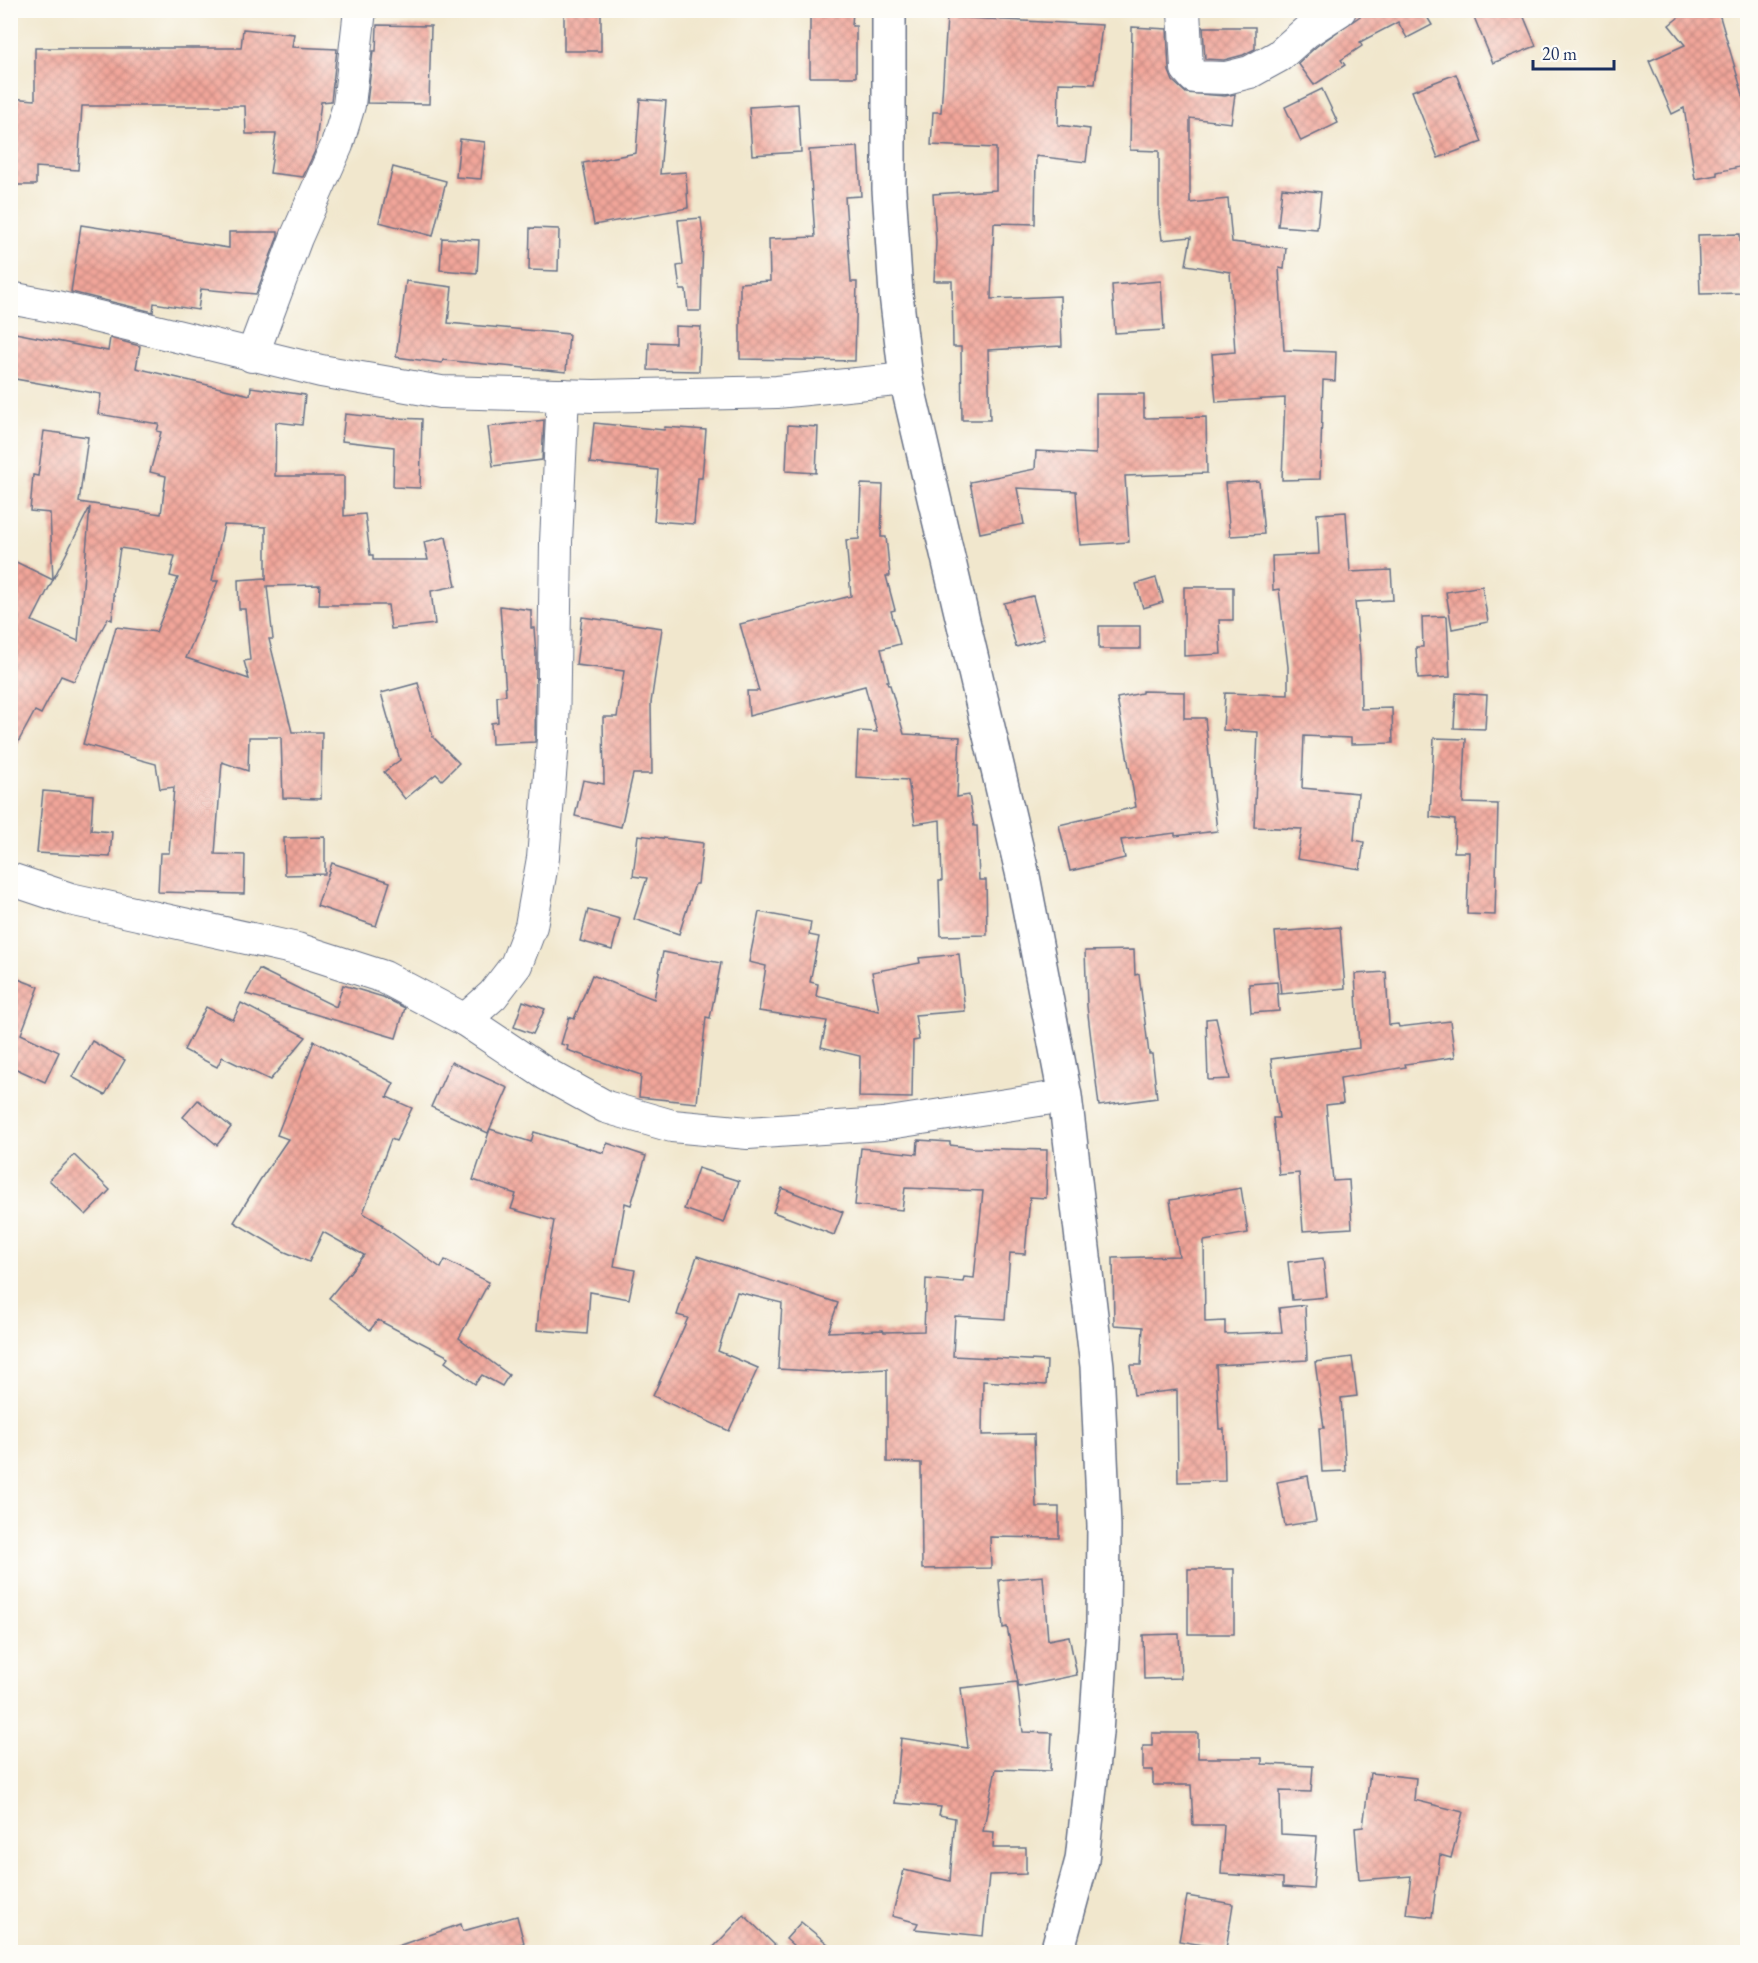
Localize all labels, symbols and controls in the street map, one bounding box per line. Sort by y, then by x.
scale bar [1533,33,1614,71]
text: 20 m [1542,42,1577,65]

